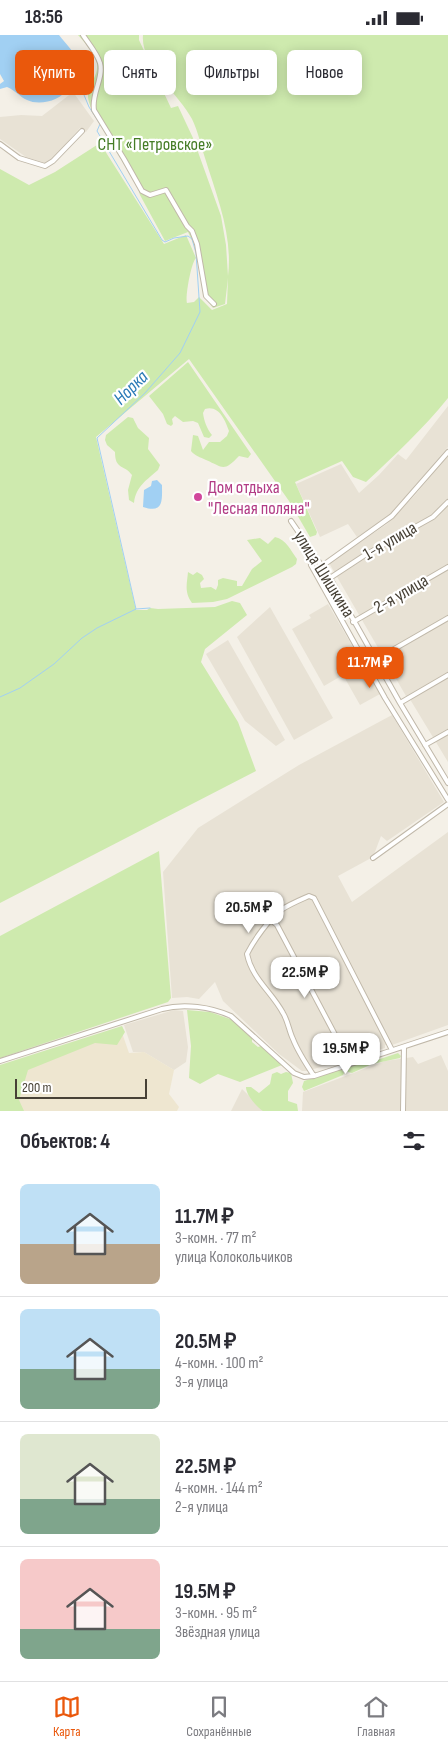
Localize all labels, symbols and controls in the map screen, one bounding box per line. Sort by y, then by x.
text: 18:56 [25,6,63,29]
chip: Купить [15,50,94,95]
chip: Снять [104,50,176,95]
chip: Фильтры [186,50,277,95]
chip: Новое [287,50,362,95]
park label: СНТ «Петровское» [98,134,212,155]
water label: Норка [109,366,153,410]
place label: Дом отдыха "Лесная поляна" [208,477,310,519]
marker: Дом отдыха "Лесная поляна" [192,491,204,503]
street label: 1-я улица [359,517,421,565]
street label: улица Шишкина [289,527,359,621]
street label: 2-я улица [370,570,432,618]
pin: 11.7M ₽ [324,647,416,689]
text: 11.7M ₽ [348,653,392,672]
pin: 20.5M ₽ [203,891,295,934]
text: 20.5M ₽ [226,898,272,917]
pin: 22.5M ₽ [259,957,351,999]
text: 22.5M ₽ [282,963,328,982]
pin: 19.5M ₽ [300,1033,392,1075]
text: 19.5M ₽ [323,1039,369,1058]
scale bar [15,1076,148,1099]
text: 200 m [22,1079,51,1096]
icon: filters [400,1127,428,1155]
text: Объектов: 4 [20,1129,110,1154]
icon: home [60,1204,120,1264]
text: 11.7M ₽ [175,1204,234,1229]
text: 3-комн. · 77 m² [175,1229,257,1248]
text: улица Колокольчиков [175,1248,293,1267]
icon: home [60,1329,120,1389]
text: 20.5M ₽ [175,1329,237,1354]
text: 4-комн. · 100 m² [175,1354,264,1373]
text: 3-я улица [175,1373,228,1392]
icon: home [60,1454,120,1514]
text: 22.5M ₽ [175,1454,236,1479]
text: 4-комн. · 144 m² [175,1479,263,1498]
text: 2-я улица [175,1498,228,1517]
icon: home [60,1579,120,1639]
text: 19.5M ₽ [175,1579,236,1604]
text: 3-комн. · 95 m² [175,1604,257,1623]
text: Звёздная улица [175,1623,260,1642]
tab: Карта [53,1693,81,1740]
tab: Сохранённые [186,1693,252,1740]
tab: Главная [357,1693,395,1740]

